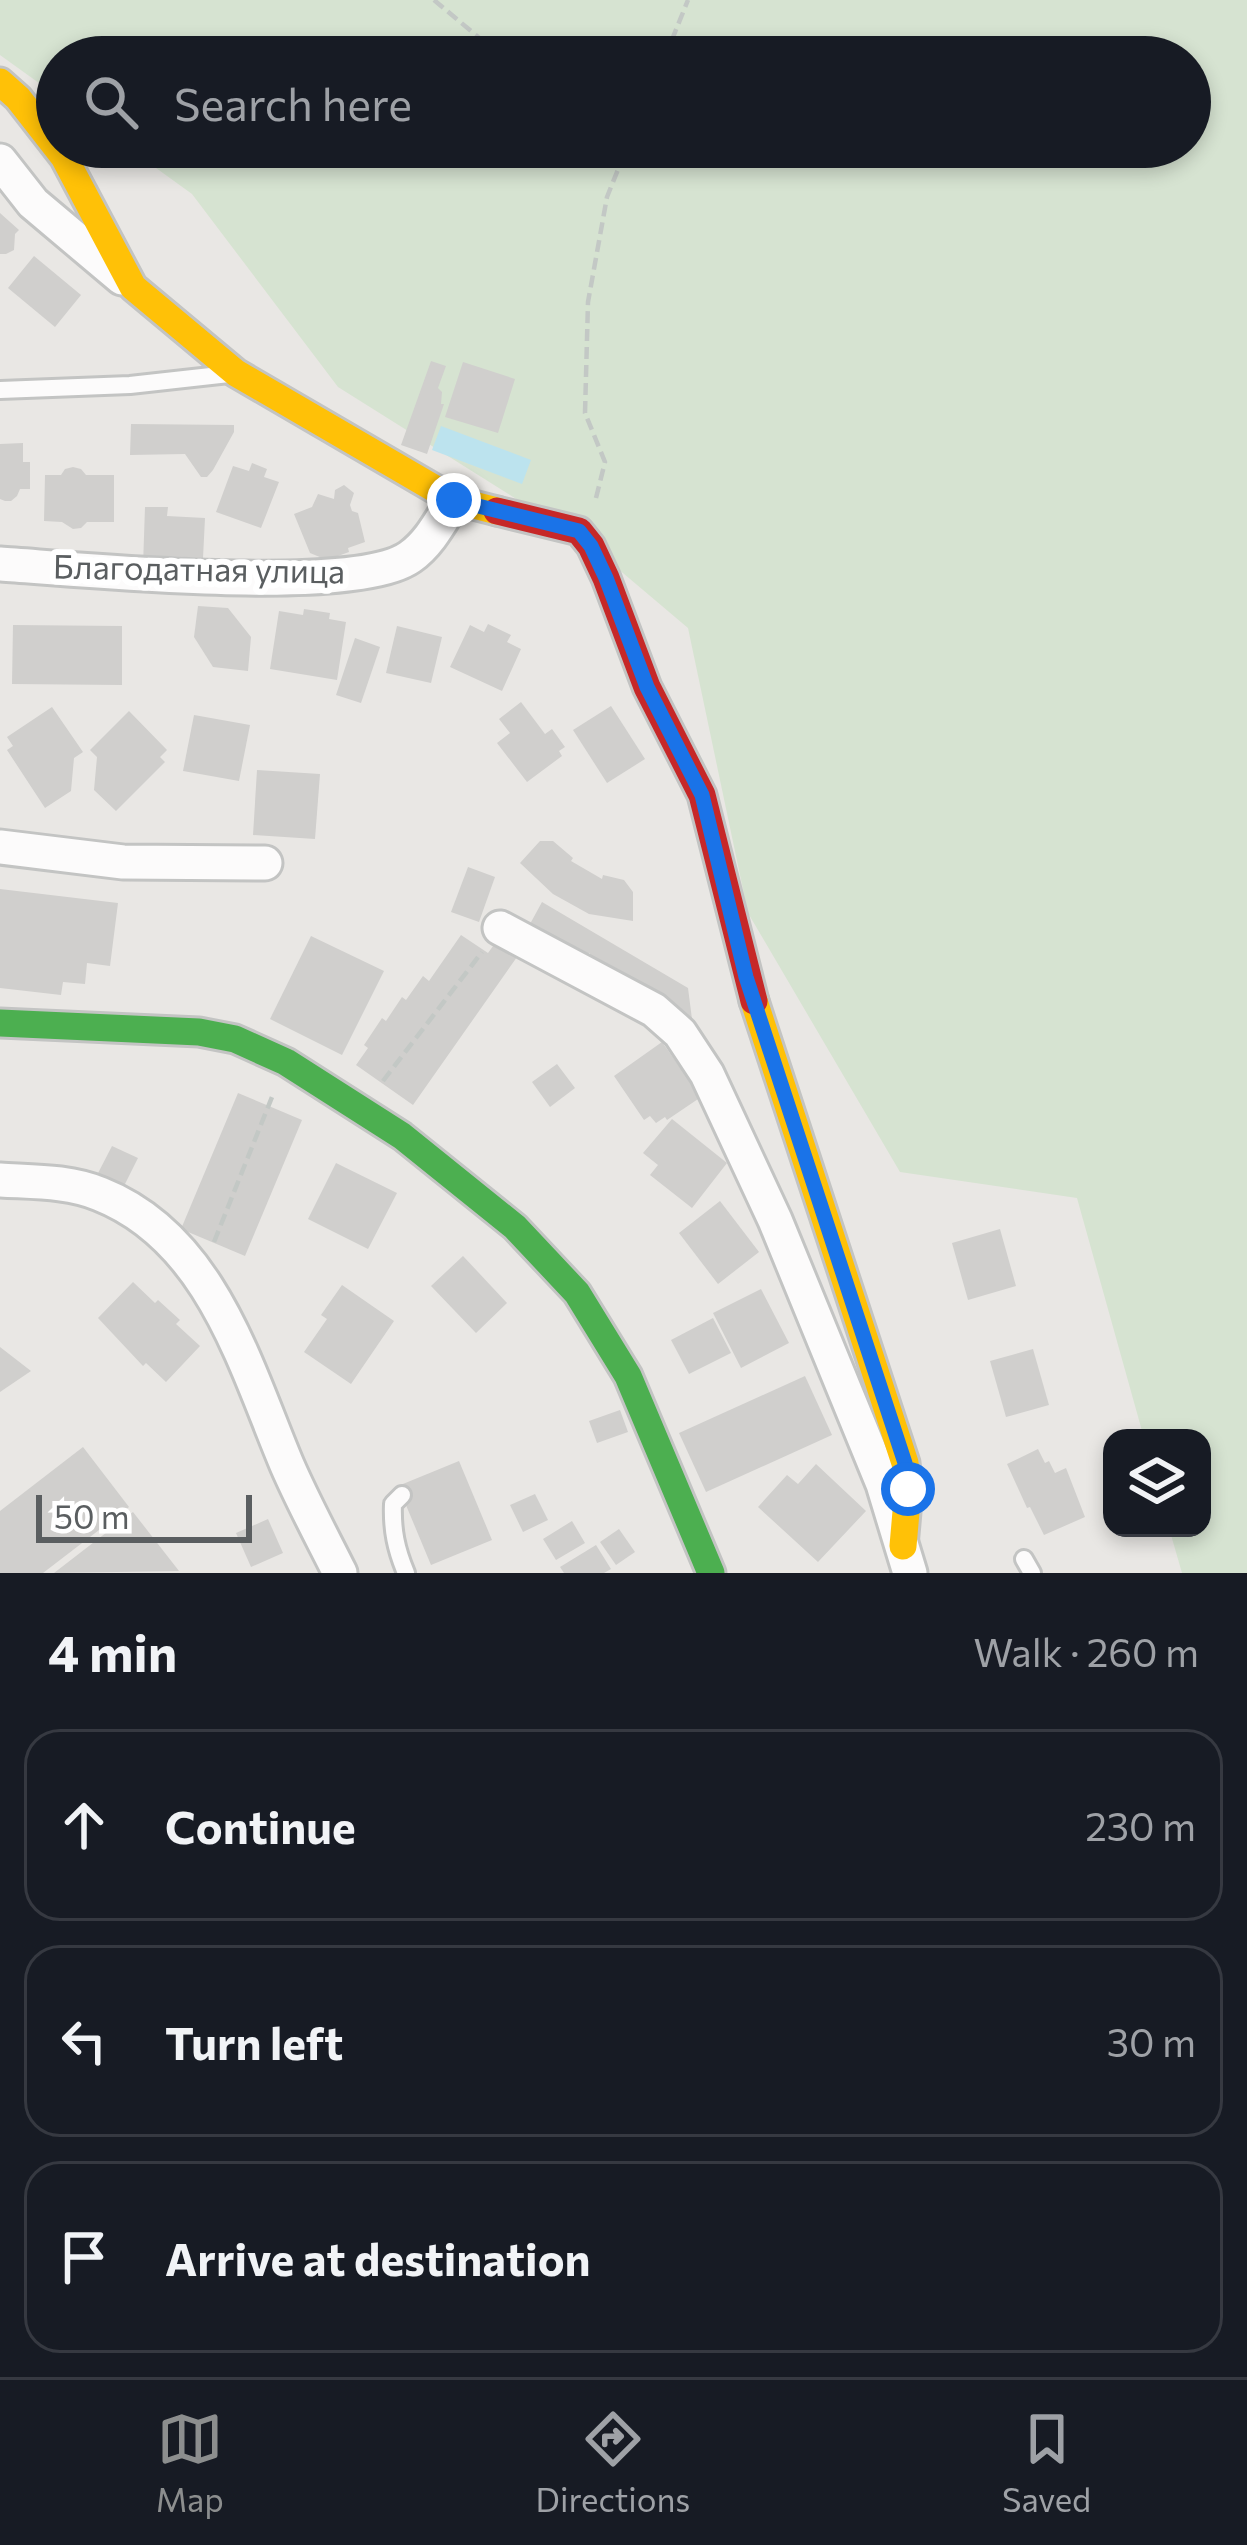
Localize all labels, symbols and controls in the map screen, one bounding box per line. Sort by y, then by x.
search box [36,36,1211,168]
icon: search [78,69,144,135]
text: Search here [174,75,412,130]
route end [427,473,481,527]
street label: Благодатная улица [53,544,346,591]
map controls [1103,1429,1211,1537]
button: layers [1103,1429,1211,1537]
route start [881,1462,935,1516]
scale bar [36,1489,252,1542]
text: 50 m [54,1495,130,1536]
text: 4 min [48,1620,177,1683]
text: Walk · 260 m [974,1627,1199,1675]
icon: ahead [51,1792,117,1858]
text: Continue [165,1798,356,1853]
text: 230 m [1085,1801,1196,1849]
icon: left [51,2008,117,2074]
text: Turn left [165,2014,343,2069]
text: 30 m [1107,2017,1196,2065]
icon: arrive [51,2224,117,2290]
text: Arrive at destination [165,2230,591,2285]
tab: Map [156,2406,224,2519]
tab: Directions [536,2406,690,2519]
tab: Saved [1002,2406,1091,2519]

